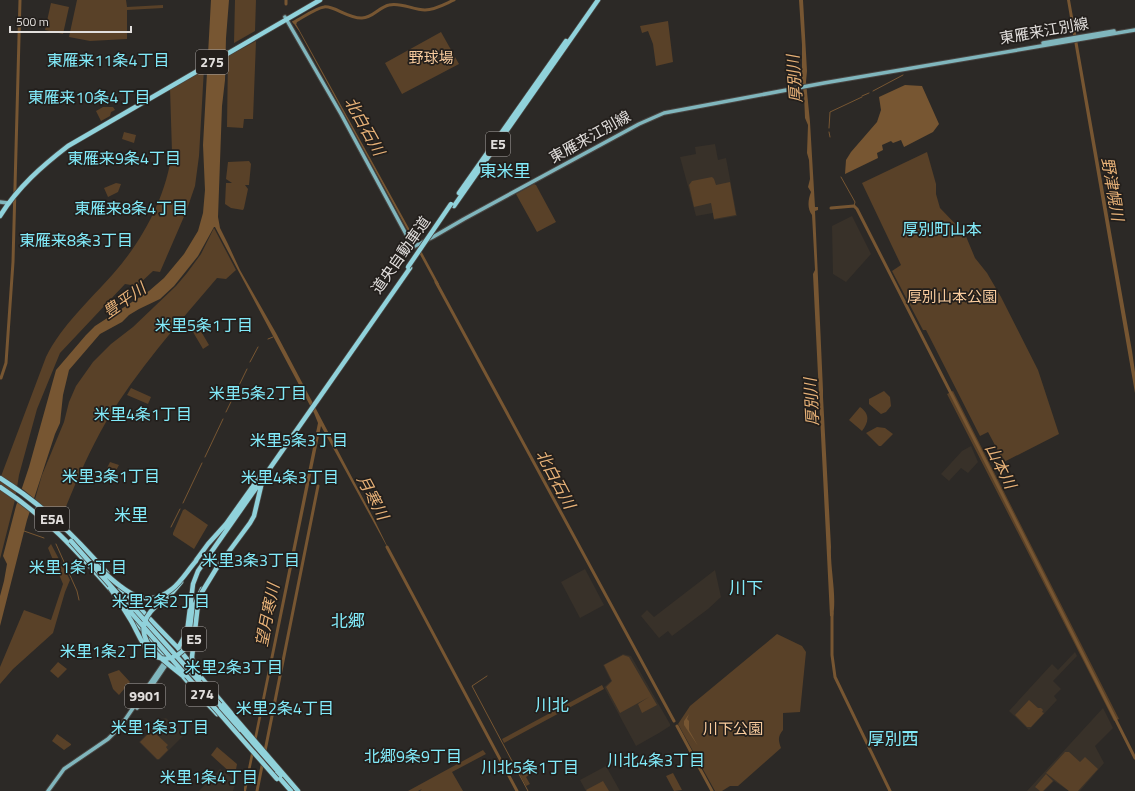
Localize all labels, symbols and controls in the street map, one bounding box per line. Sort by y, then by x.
scale bar [10,8,131,34]
street label: 東雁来江別線 [998,11,1090,50]
text: 500 m [16,12,49,31]
park label: 野球場 [408,46,454,69]
district label: 東雁来11条4丁目 [47,48,169,72]
road number: 275 [196,50,228,74]
water label: 厚別川 [780,52,808,104]
district label: 東雁来10条4丁目 [28,85,150,109]
water label: 北白石川 [339,92,392,162]
street label: 東雁来江別線 [545,105,635,168]
road number: E5 [486,132,510,156]
district label: 東雁来9条4丁目 [67,146,181,170]
water label: 野津幌川 [1096,155,1131,225]
district label: 東米里 [480,158,531,184]
district label: 東雁来8条4丁目 [74,196,188,220]
street label: 道央自動車道 [365,211,436,298]
district label: 厚別町山本 [902,217,982,241]
district label: 東雁来8条3丁目 [19,228,133,252]
water label: 豊平川 [97,275,152,324]
park label: 厚別山本公園 [907,285,997,308]
district label: 米里5条1丁目 [155,313,253,337]
water label: 厚別川 [798,375,824,427]
district label: 米里5条2丁目 [209,381,307,405]
district label: 米里4条1丁目 [94,402,192,426]
district label: 米里5条3丁目 [250,428,348,452]
water label: 山本川 [979,439,1023,495]
water label: 北白石川 [530,445,583,515]
district label: 米里3条1丁目 [62,464,160,488]
district label: 米里4条3丁目 [241,465,339,489]
water label: 月寒川 [351,470,396,526]
district label: 米里 [114,502,148,528]
road number: E5A [35,507,69,531]
district label: 米里3条3丁目 [202,548,300,572]
district label: 米里1条1丁目 [29,555,127,579]
district label: 川下 [729,575,763,601]
water label: 望月寒川 [249,579,285,649]
district label: 米里2条2丁目 [112,589,210,613]
district label: 北郷 [331,608,365,634]
road number: E5 [182,627,206,651]
district label: 米里1条2丁目 [60,639,158,663]
district label: 米里2条3丁目 [185,655,283,679]
road number: 274 [186,682,218,706]
road number: 9901 [125,684,165,708]
district label: 川北 [535,692,569,718]
district label: 米里2条4丁目 [236,696,334,720]
district label: 米里1条3丁目 [111,715,209,739]
park label: 川下公園 [703,717,763,740]
district label: 厚別西 [868,726,919,752]
district label: 北郷9条9丁目 [364,744,462,768]
district label: 川北4条3丁目 [607,748,705,772]
district label: 川北5条1丁目 [481,755,579,779]
district label: 米里1条4丁目 [160,765,258,789]

